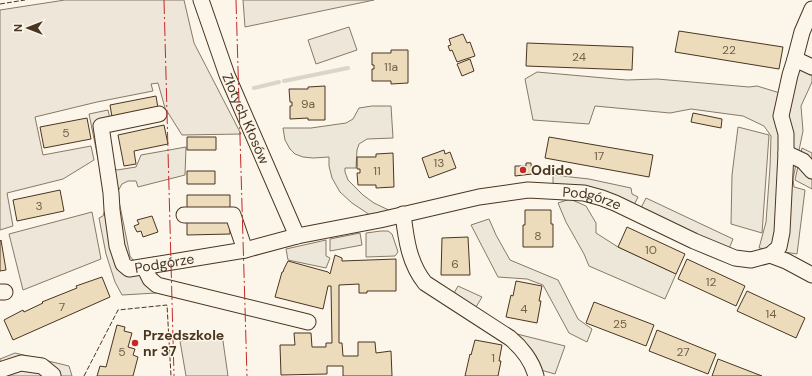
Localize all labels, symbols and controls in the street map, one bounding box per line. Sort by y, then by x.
north arrow [8,8,48,48]
text: N [11,24,25,32]
house number: 22 [722,42,736,58]
house number: 24 [572,49,586,65]
house number: 11a [384,59,398,75]
street label: Złotych Kłosów [218,70,274,167]
house number: 9a [301,96,315,112]
house number: 5 [62,125,70,141]
house number: 17 [594,148,604,164]
house number: 13 [434,155,444,171]
place label: Odido [531,161,573,179]
house number: 11 [373,163,381,179]
marker: Odido [518,165,528,175]
street label: Podgórze [562,183,625,214]
house number: 3 [35,198,43,214]
house number: 8 [534,228,542,244]
house number: 10 [645,242,657,258]
street label: Podgórze [133,249,196,277]
house number: 6 [451,256,459,272]
house number: 12 [706,274,716,290]
house number: 7 [59,299,65,315]
house number: 4 [520,301,528,317]
house number: 14 [765,306,777,322]
house number: 25 [613,316,627,332]
place label: Przedszkole nr 37 [143,326,224,360]
marker: Przedszkole nr 37 [130,338,140,348]
house number: 5 [118,344,126,360]
house number: 27 [676,344,690,360]
house number: 1 [491,350,495,366]

